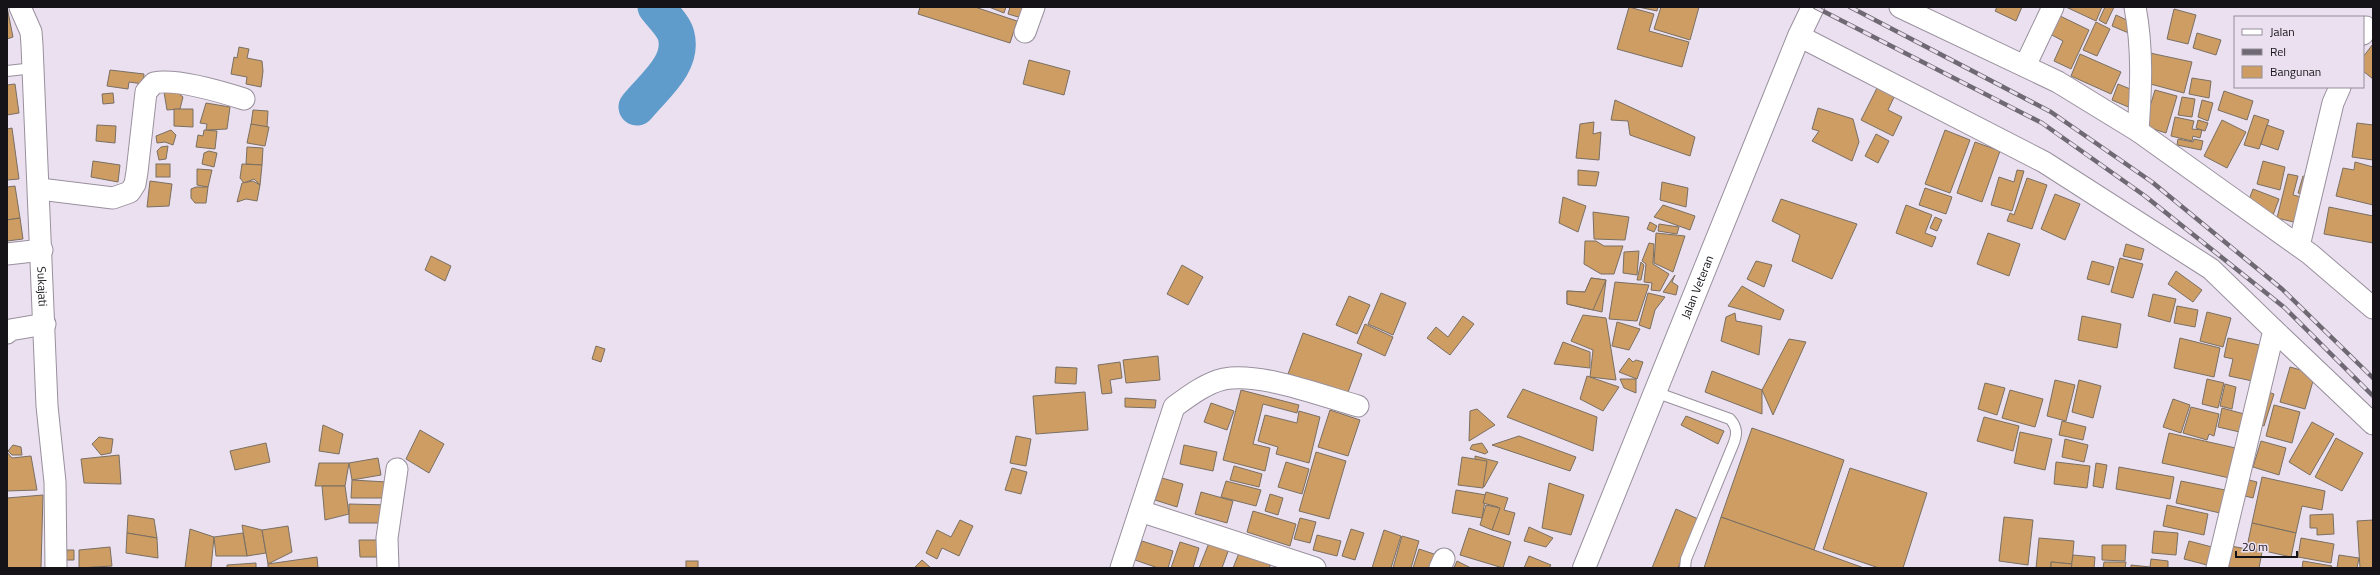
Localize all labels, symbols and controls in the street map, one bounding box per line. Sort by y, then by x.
legend [2234,16,2364,88]
text: Jalan [2270,22,2295,41]
text: Rel [2270,42,2286,61]
text: Bangunan [2270,62,2321,81]
street label: Jalan Veteran [1676,252,1718,321]
street label: Sukajati [32,266,53,307]
scale bar [2236,533,2297,559]
text: 20 m [2242,537,2268,556]

